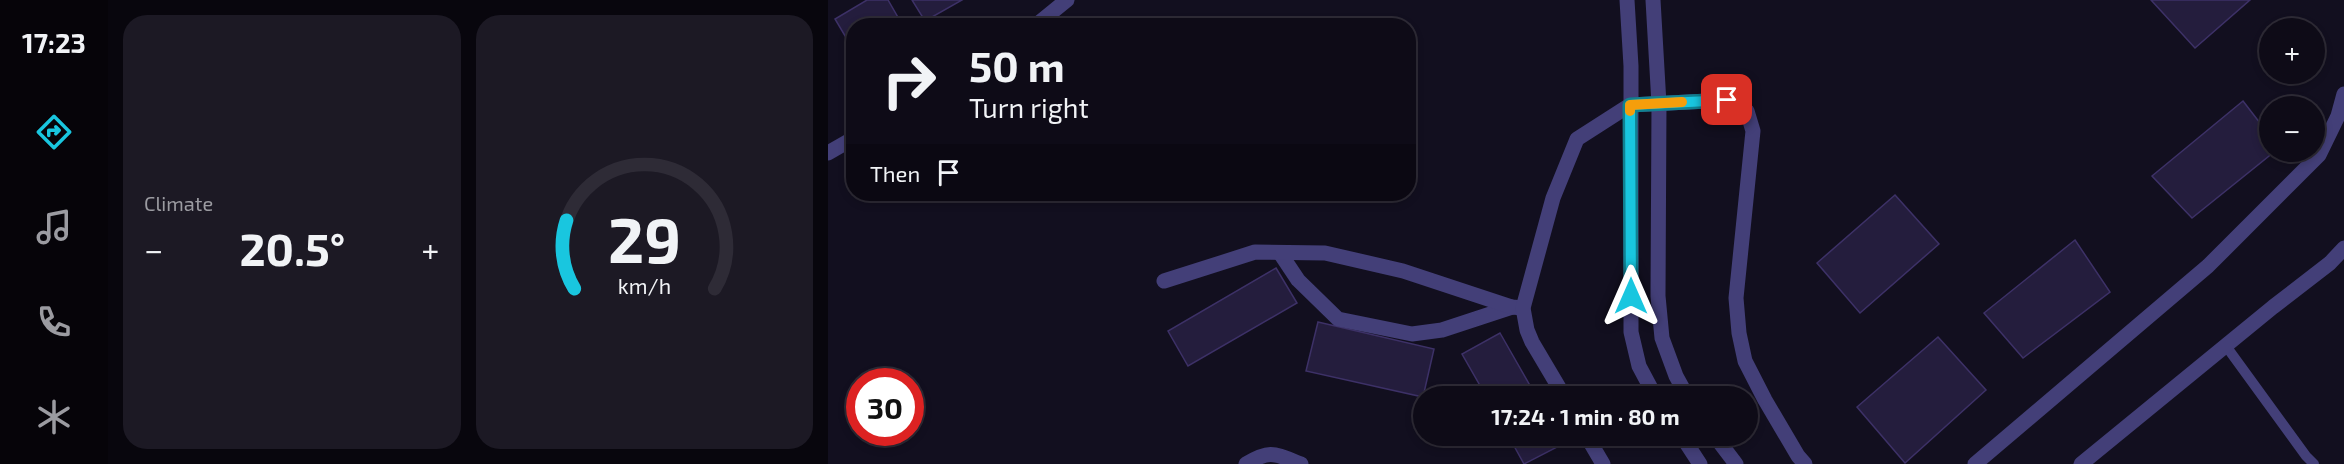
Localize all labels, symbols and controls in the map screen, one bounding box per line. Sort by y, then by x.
map controls [2259,18,2325,162]
button: + [2259,18,2325,84]
text: 17:23 [22,26,86,58]
text: 50 m [969,40,1065,90]
icon: right [870,42,948,120]
pin [1701,74,1752,125]
icon: arrive [1710,83,1743,116]
text: Turn right [969,91,1089,123]
button: − [2259,96,2325,162]
icon: directions [33,111,75,153]
icon: arrive [932,156,965,189]
text: Then [870,160,920,186]
text: Climate [144,191,213,215]
text: 29 [608,201,681,276]
icon: music [33,206,75,248]
text: 20.5° [239,221,345,275]
text: − [144,229,163,269]
text: + [421,229,440,269]
position arrow [1599,264,1663,328]
text: km/h [618,273,671,298]
icon: phone [33,301,75,343]
speed limit sign: 30 [846,368,924,446]
icon: climate [33,396,75,438]
text: 17:24 · 1 min · 80 m [1491,403,1680,429]

